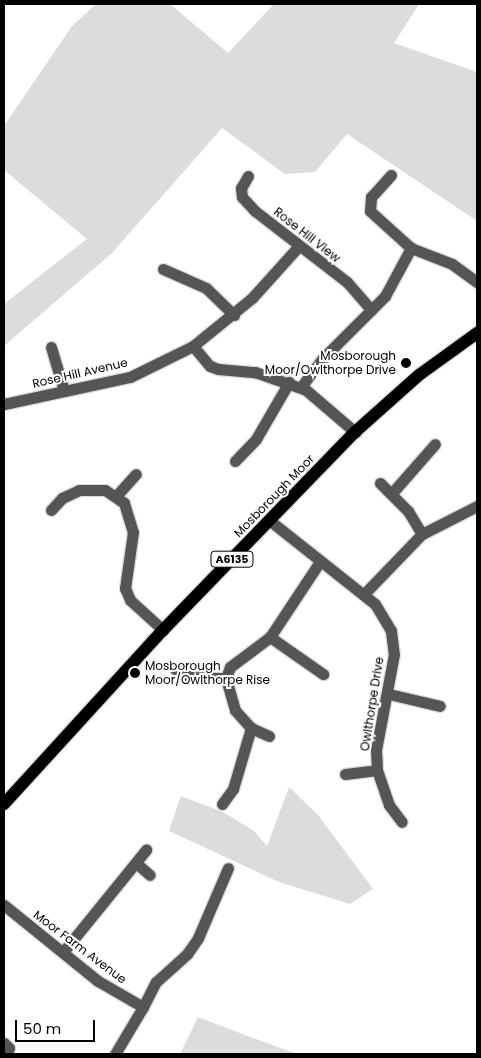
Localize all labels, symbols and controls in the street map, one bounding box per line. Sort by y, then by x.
street label: Rose Hill View [271,205,343,265]
place label: Mosborough Moor/Owlthorpe Drive [265,349,396,377]
street label: Rose Hill Avenue [31,355,129,391]
marker: Mosborough Moor/Owlthorpe Drive [400,357,412,369]
street label: Mosborough Moor [231,452,317,540]
road number: A6135 [210,550,254,568]
street label: Owlthorpe Drive [357,656,387,752]
place label: Mosborough Moor/Owlthorpe Rise [145,659,270,687]
marker: Mosborough Moor/Owlthorpe Rise [129,667,141,679]
street label: Moor Farm Avenue [31,907,129,987]
scale bar [18,1010,98,1042]
text: 50 m [23,1018,61,1039]

